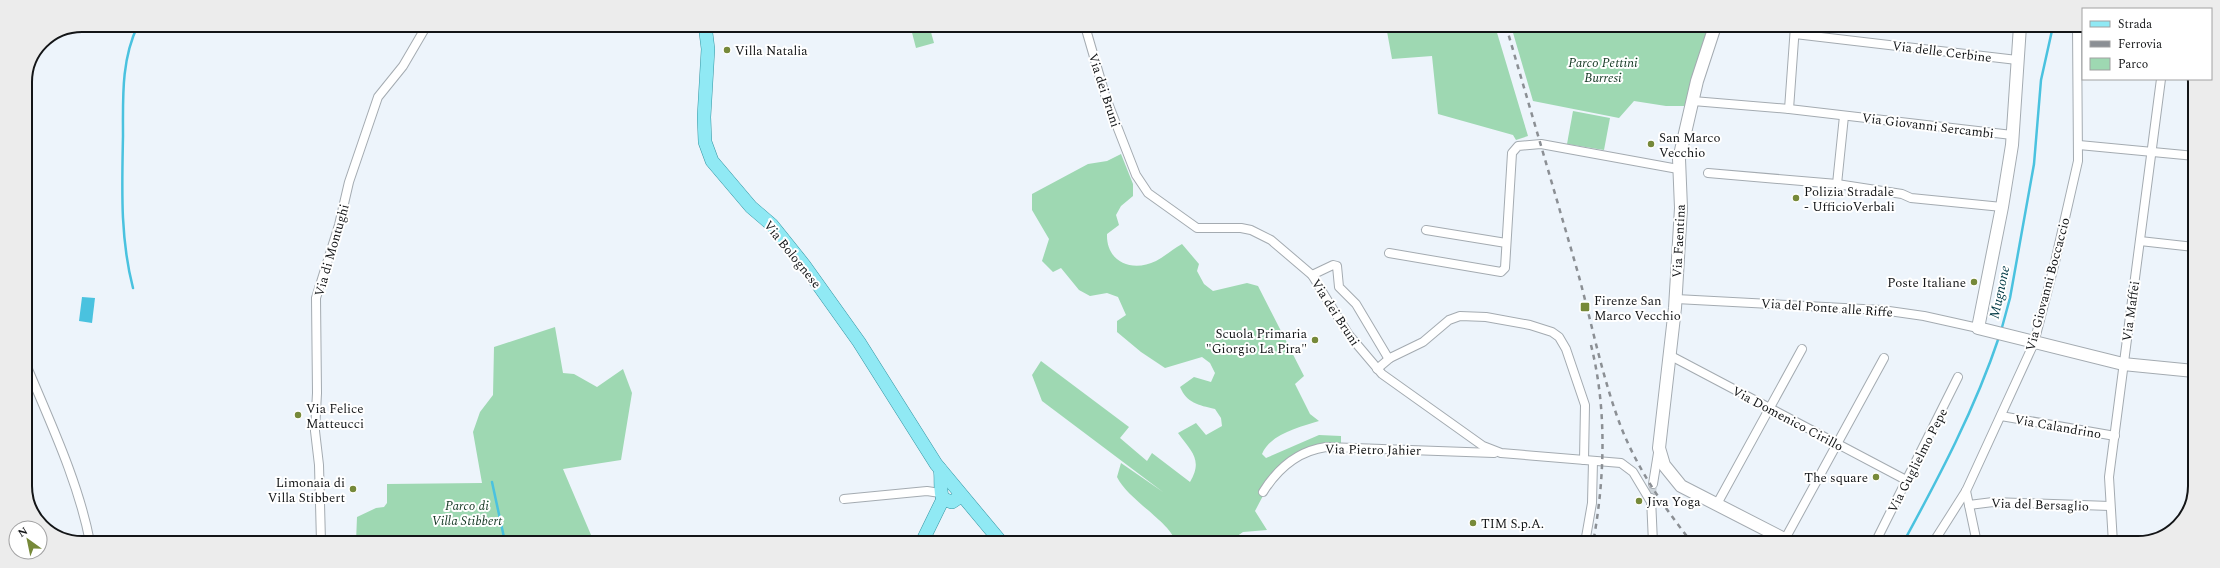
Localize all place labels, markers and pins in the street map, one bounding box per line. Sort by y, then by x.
place label: Villa Natalia [735,41,808,61]
marker: Villa Natalia [722,45,732,55]
place label: San Marco Vecchio [1659,128,1721,163]
marker: San Marco Vecchio [1646,139,1656,149]
place label: Polizia Stradale - UfficioVerbali [1804,182,1895,217]
marker: Polizia Stradale - UfficioVerbali [1791,193,1801,203]
place label: Poste Italiane [1887,273,1966,293]
marker: Poste Italiane [1969,277,1979,287]
place label: Firenze San Marco Vecchio [1594,291,1681,326]
marker: Firenze San Marco Vecchio [1579,301,1591,313]
place label: Scuola Primaria "Giorgio La Pira" [1206,324,1308,359]
marker: Scuola Primaria "Giorgio La Pira" [1310,335,1320,345]
place label: Via Felice Matteucci [306,399,364,434]
marker: Via Felice Matteucci [293,410,303,420]
place label: The square [1804,468,1868,488]
marker: The square [1871,472,1881,482]
place label: Limonaia di Villa Stibbert [268,473,345,508]
marker: Limonaia di Villa Stibbert [348,484,358,494]
place label: Jiva Yoga [1647,492,1701,512]
marker: Jiva Yoga [1634,496,1644,506]
place label: TIM S.p.A. [1481,514,1544,534]
marker: TIM S.p.A. [1468,518,1478,528]

